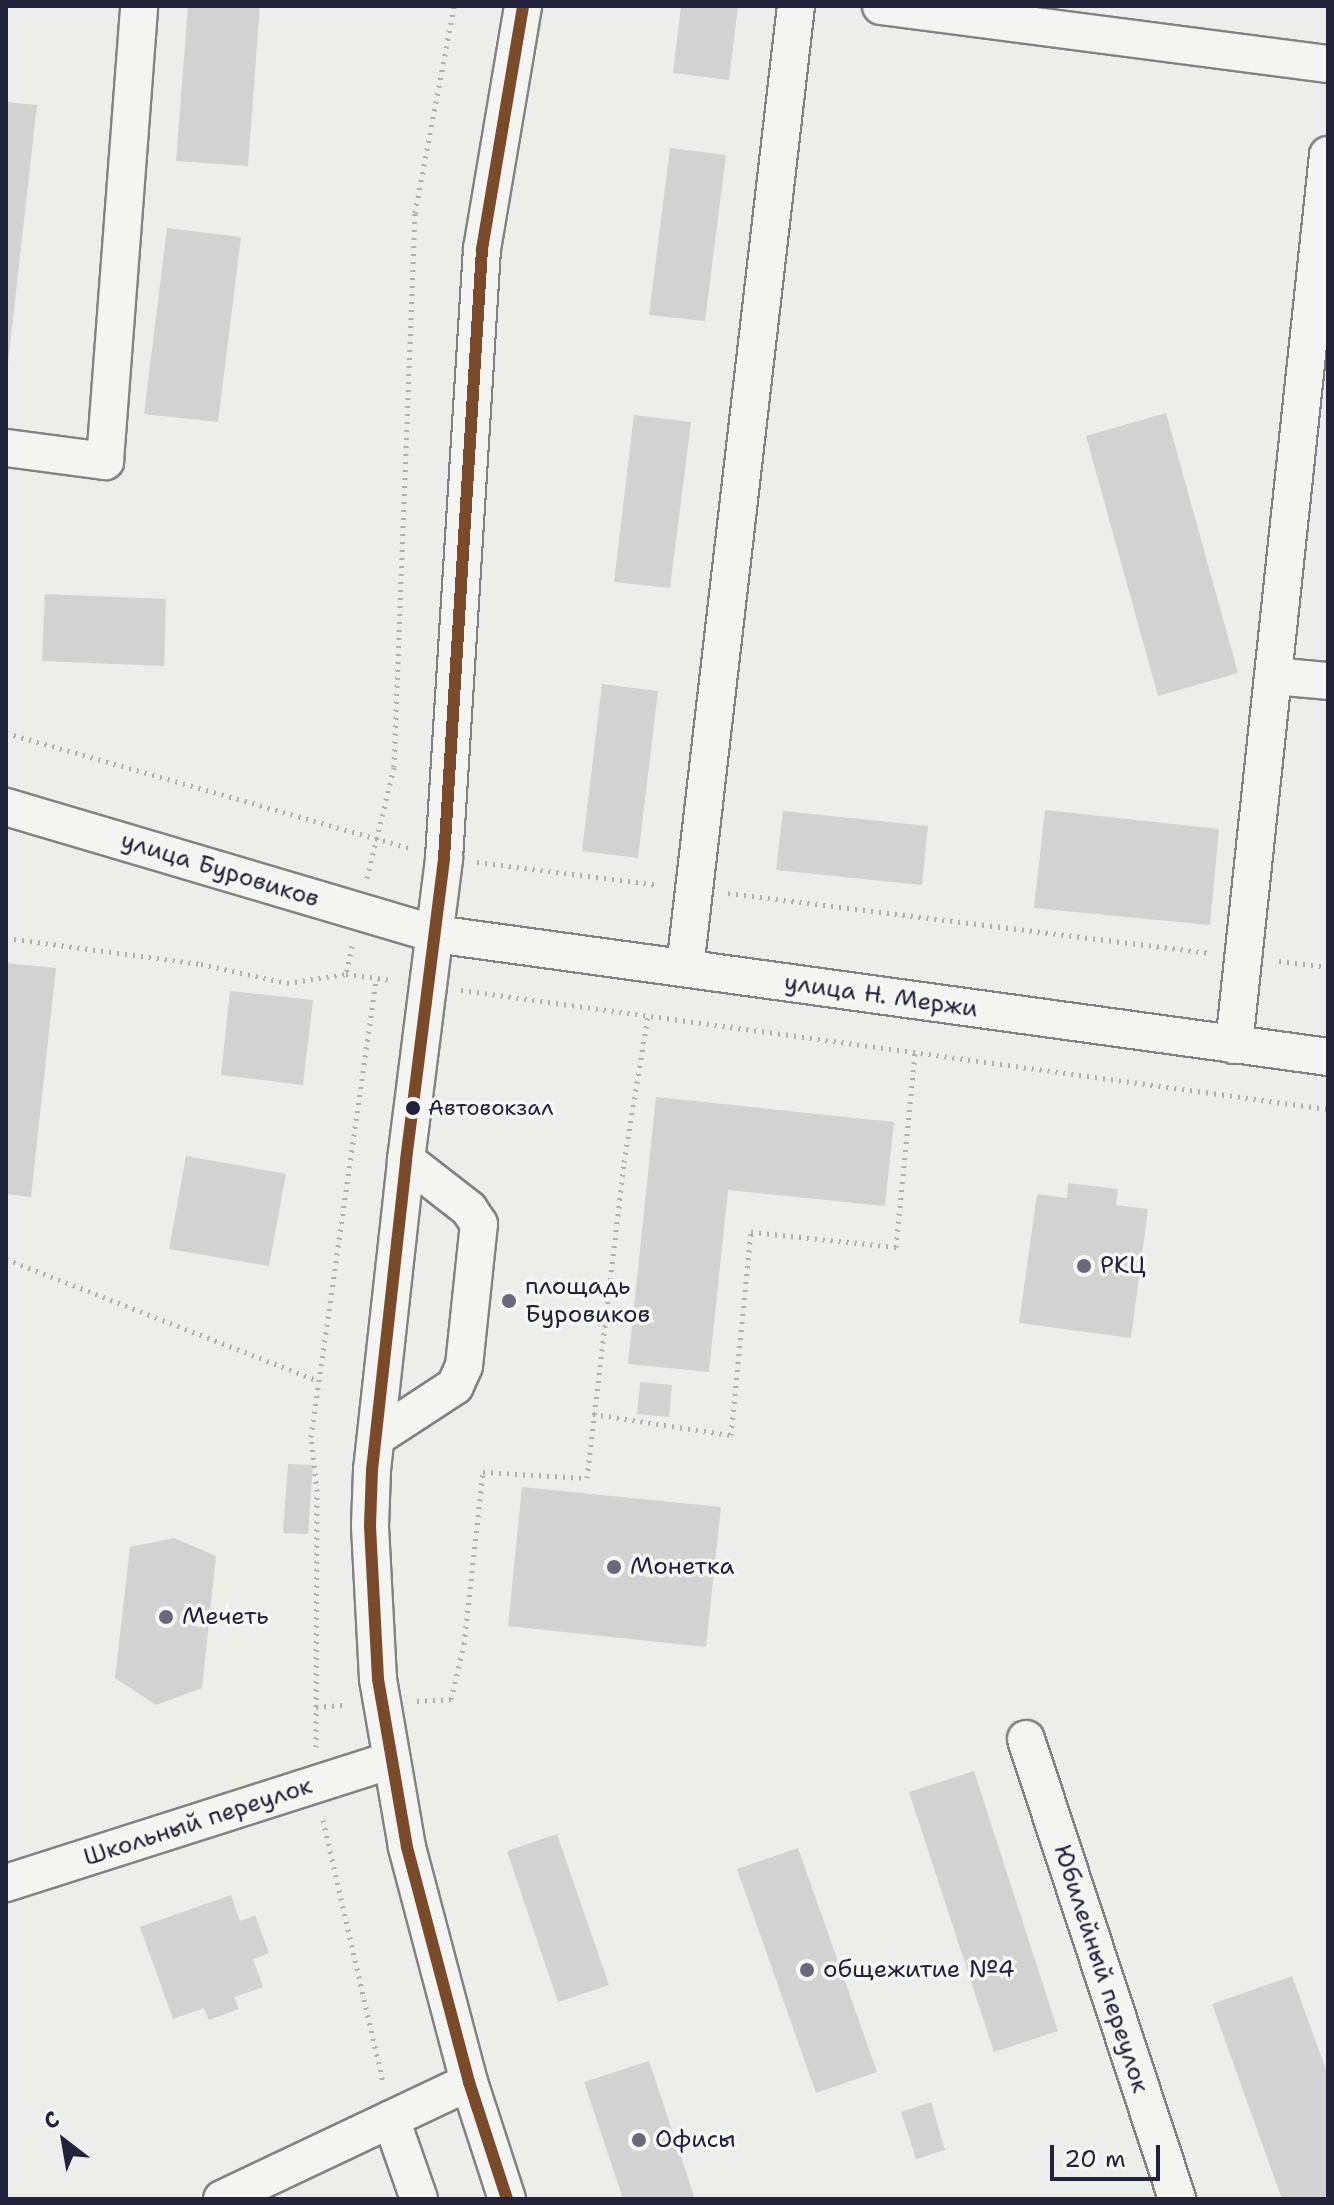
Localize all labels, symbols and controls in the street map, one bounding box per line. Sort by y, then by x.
street label: улица Буровиков [117,826,323,914]
street label: улица Н. Мержи [782,968,980,1024]
place label: Автовокзал [428,1095,553,1121]
marker: Автовокзал [405,1100,421,1116]
place label: РКЦ [1100,1252,1146,1280]
marker: РКЦ [1075,1257,1093,1275]
place label: площадь Буровиков [525,1273,650,1329]
marker: площадь Буровиков [500,1292,518,1310]
place label: Монетка [630,1553,734,1581]
marker: Монетка [605,1558,623,1576]
place label: Мечеть [182,1603,269,1631]
marker: Мечеть [157,1608,175,1626]
street label: Школьный переулок [80,1771,316,1873]
street label: Юбилейный переулок [1047,1841,1155,2097]
place label: общежитие №4 [823,1956,1014,1984]
marker: общежитие №4 [798,1961,816,1979]
north arrow [24,2101,104,2181]
text: С [38,2104,65,2136]
place label: Офисы [655,2126,736,2154]
scale bar [1054,2129,1164,2179]
marker: Офисы [630,2131,648,2149]
text: 20 m [1064,2143,1126,2175]

